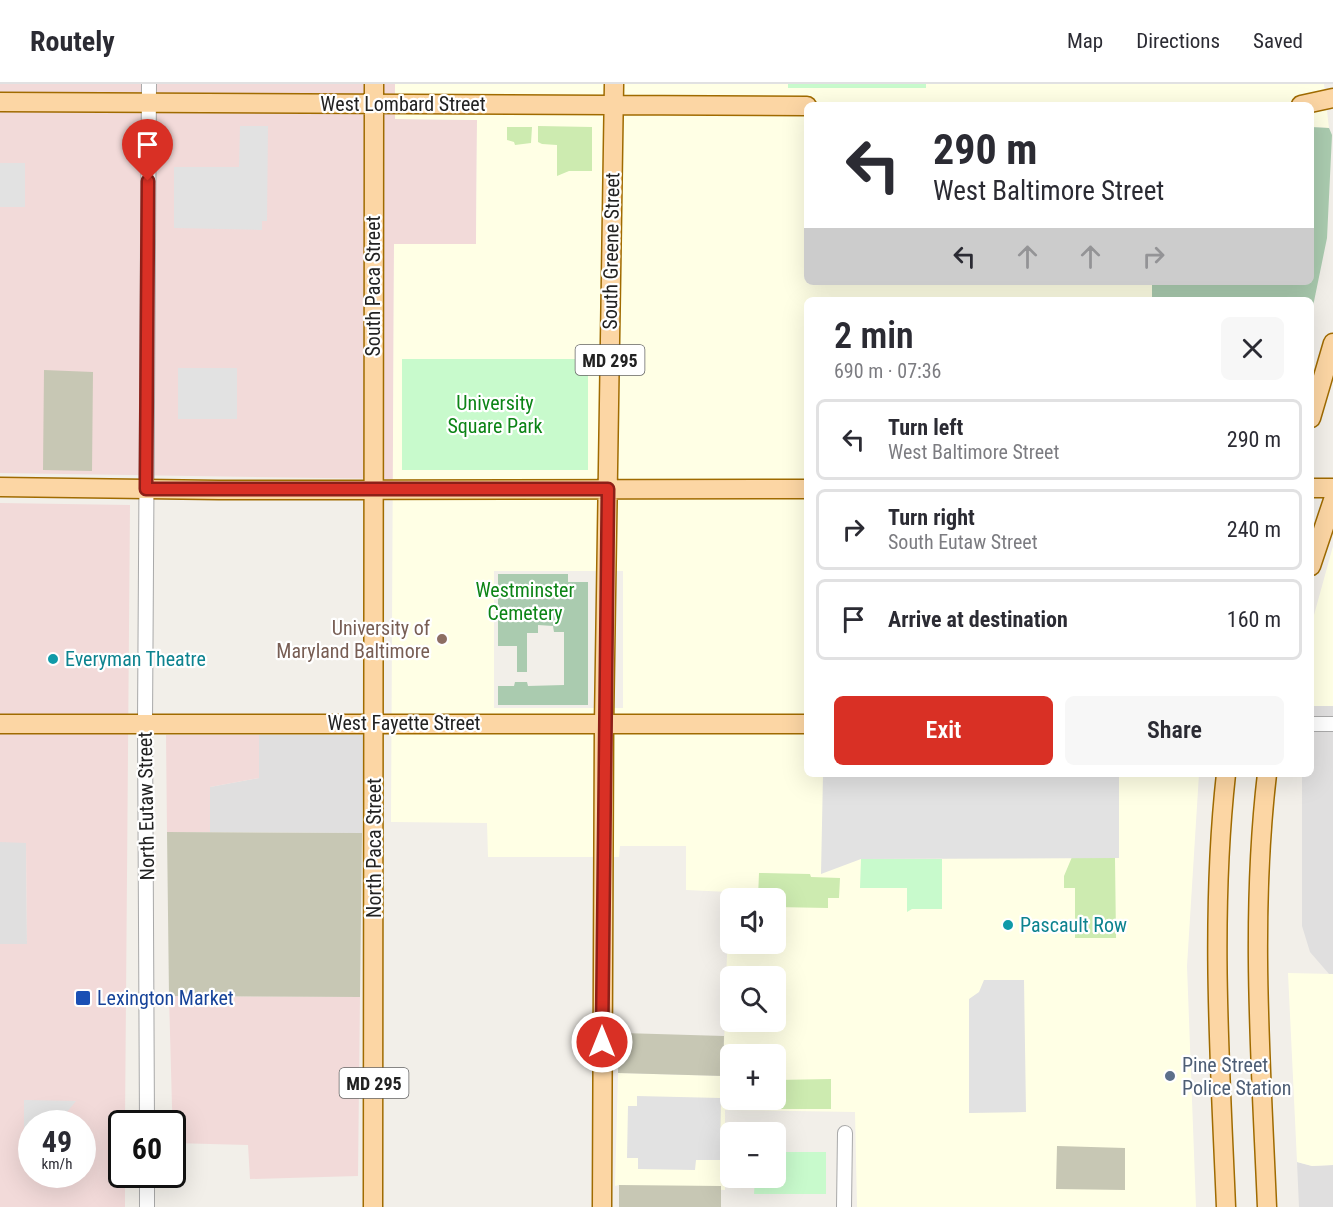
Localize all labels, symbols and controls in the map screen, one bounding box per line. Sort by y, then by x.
text: Routely [30,25,115,58]
text: Map [1067,29,1103,53]
text: Directions [1136,29,1220,53]
text: Saved [1253,29,1303,53]
street label: West Lombard Street [320,92,486,116]
pin [122,119,173,181]
text: 290 m [933,125,1038,174]
icon: left [834,126,912,204]
icon: arrive [131,128,164,161]
street label: South Greene Street [598,172,624,330]
text: West Baltimore Street [933,175,1164,207]
street label: South Paca Street [361,215,385,357]
icon: left [948,240,981,273]
icon: ahead [1011,240,1044,273]
icon: ahead [1074,240,1107,273]
icon: right [1137,240,1170,273]
text: 2 min [834,315,914,357]
button: close [1221,317,1284,380]
road number: MD 295 [576,345,644,375]
text: 690 m · 07:36 [834,359,941,383]
park label: University Square Park [447,391,543,438]
text: Turn left [888,415,963,440]
icon: left [837,423,870,456]
text: 290 m [1227,427,1281,452]
text: West Baltimore Street [888,440,1059,464]
text: Turn right [888,505,975,530]
icon: right [837,513,870,546]
text: 240 m [1227,517,1281,542]
text: South Eutaw Street [888,530,1038,554]
park label: Westminster Cemetery [475,578,575,625]
icon: arrive [837,603,870,636]
text: Arrive at destination [888,607,1068,632]
text: 160 m [1227,607,1281,632]
place label: University of Maryland Baltimore [276,616,431,663]
marker: University of Maryland Baltimore [435,632,449,646]
place label: Everyman Theatre [65,647,206,671]
marker: Everyman Theatre [46,652,60,666]
button: Exit [834,696,1053,765]
button: Share [1065,696,1284,765]
street label: West Fayette Street [328,711,481,735]
street label: North Eutaw Street [133,731,159,880]
street label: North Paca Street [362,778,386,918]
map controls [720,888,786,1188]
button: sound [720,888,786,954]
place label: Pascault Row [1020,913,1127,937]
marker: Pascault Row [1001,918,1015,932]
button: search [720,966,786,1032]
place label: Lexington Market [97,986,234,1010]
marker: Lexington Market [74,989,92,1007]
position arrow [570,1010,634,1074]
button: + [720,1044,786,1110]
place label: Pine Street Police Station [1182,1053,1291,1100]
road number: MD 295 [340,1068,409,1098]
marker: Pine Street Police Station [1163,1069,1177,1083]
speed limit sign: 60 [108,1110,186,1188]
button: − [720,1122,786,1188]
text: 49 [42,1124,72,1159]
text: km/h [42,1155,72,1173]

